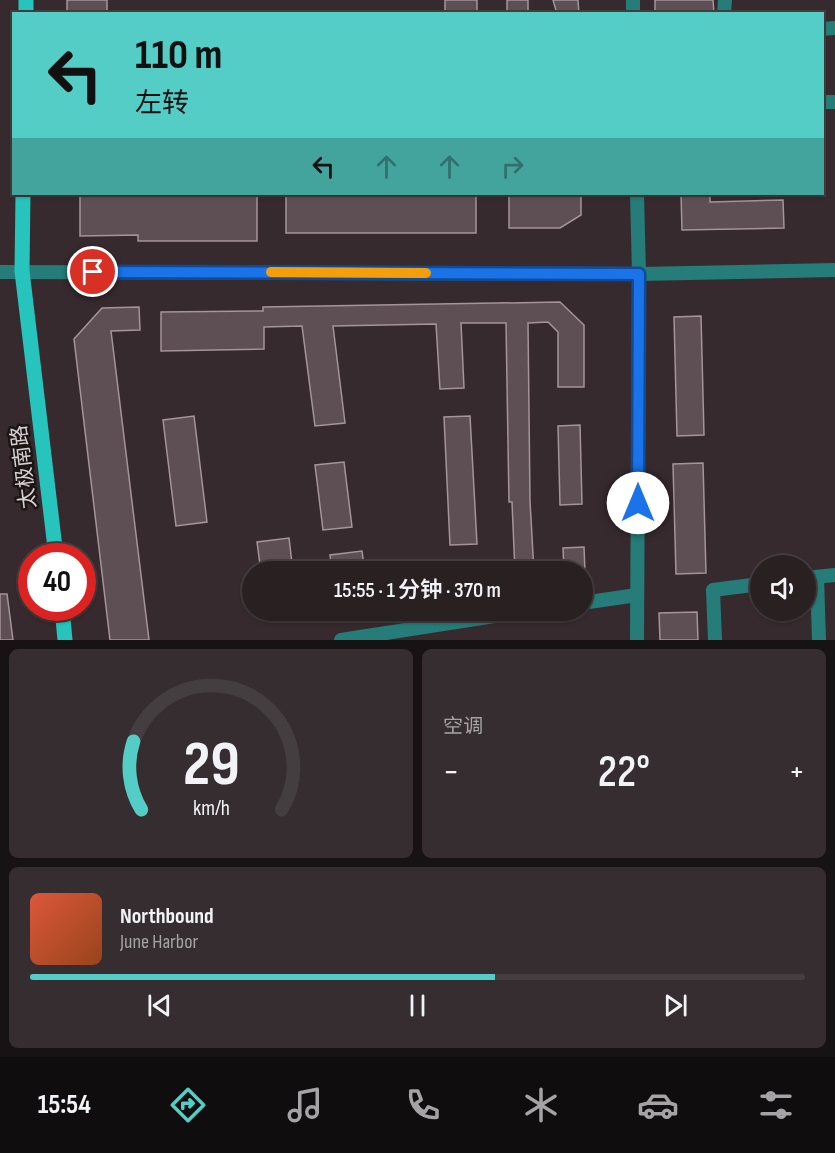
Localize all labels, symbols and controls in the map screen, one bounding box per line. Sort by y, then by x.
text: 110 m [135,30,222,81]
icon: left [36,36,114,114]
text: 左转 [135,88,189,120]
icon: left [307,150,340,183]
icon: ahead [370,150,403,183]
icon: ahead [433,150,466,183]
icon: right [496,150,529,183]
pin [67,246,118,297]
icon: arrive [76,255,109,288]
street label: 太极南路 [6,424,42,510]
position arrow [606,471,670,535]
speed limit sign: 40 [18,543,96,621]
map controls [750,555,816,621]
button: sound [750,555,816,621]
text: 15:55 · 1 分钟 · 370 m [334,577,501,604]
text: 空调 [443,715,483,739]
text: 29 [183,728,239,803]
text: 22° [598,745,650,800]
text: − [443,752,459,792]
text: + [789,752,805,792]
text: km/h [192,797,230,822]
text: Northbound [120,903,214,930]
text: June Harbor [120,930,198,954]
icon: previous [143,989,176,1022]
icon: pause [401,989,434,1022]
icon: next [659,989,692,1022]
icon: directions [167,1084,209,1126]
icon: music [284,1084,326,1126]
icon: phone [402,1084,444,1126]
icon: climate [520,1084,562,1126]
icon: car [637,1084,679,1126]
icon: filters [755,1084,797,1126]
text: 15:54 [38,1089,91,1121]

